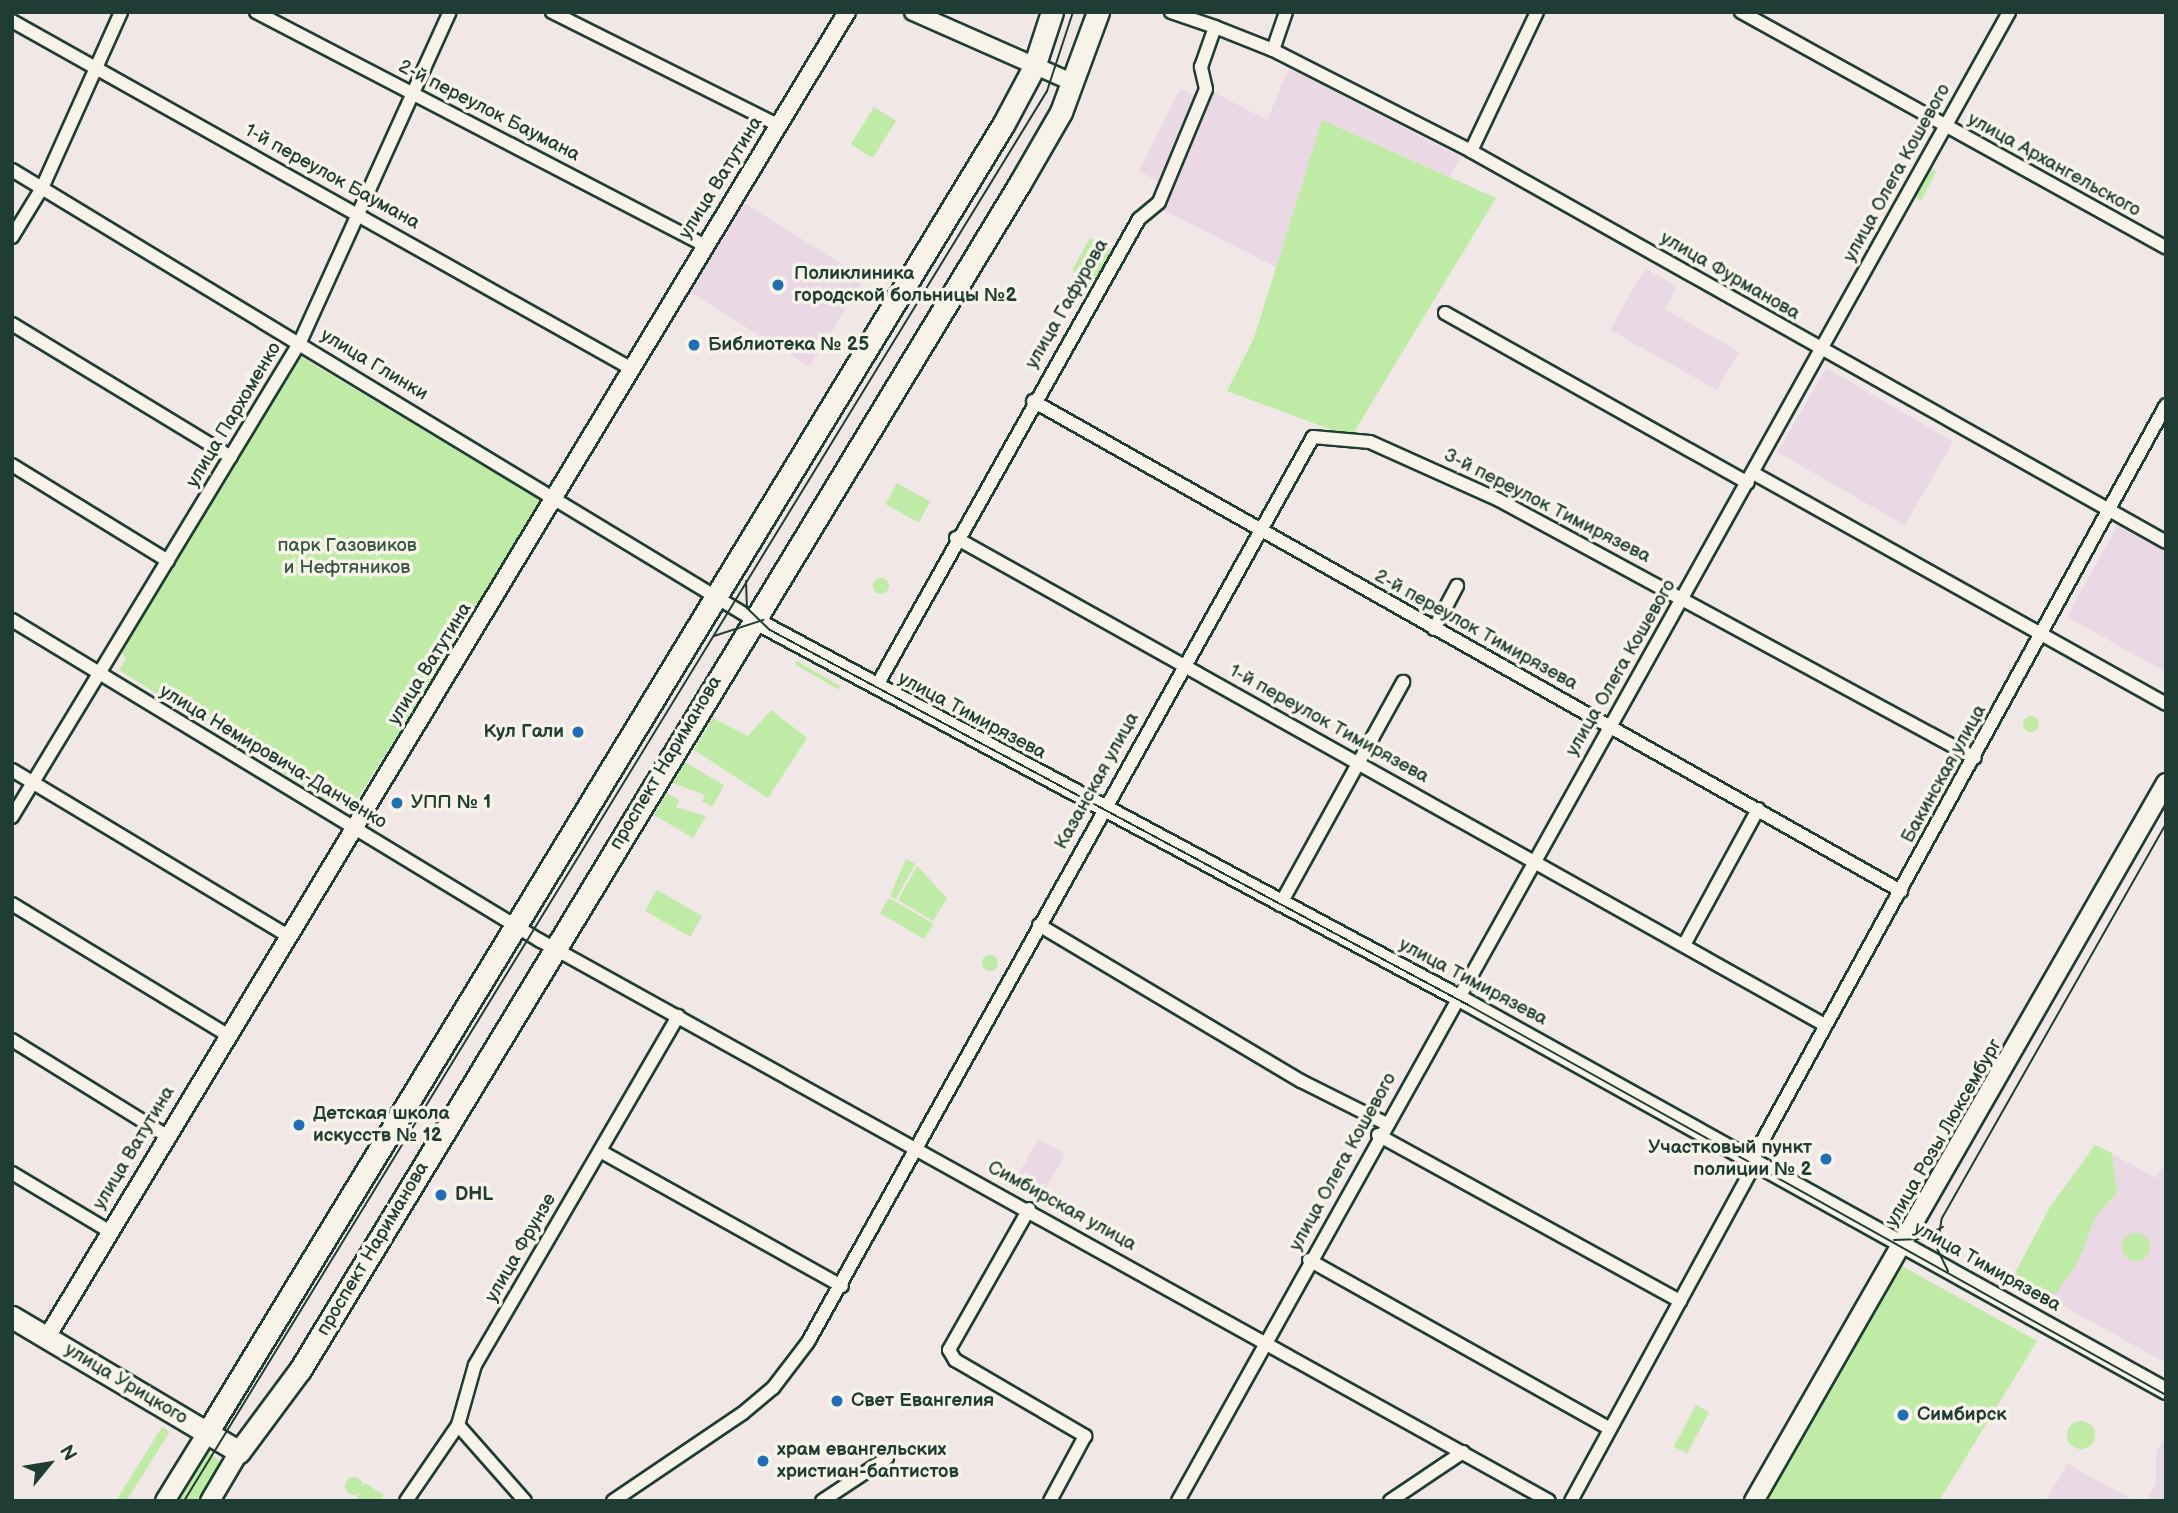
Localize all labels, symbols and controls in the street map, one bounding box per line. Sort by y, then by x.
street label: 2-й переулок Баумана [394,55,584,167]
street label: улица Олега Кошевого [1839,80,1955,266]
street label: улица Архангельского [1964,108,2144,222]
street label: улица Ватутина [674,113,768,243]
street label: 1-й переулок Баумана [240,119,424,235]
street label: улица Фурманова [1656,227,1804,325]
street label: улица Гафурова [1021,235,1113,373]
place label: Поликлиника городской больницы №2 [794,263,1017,307]
marker: Поликлиника городской больницы №2 [768,275,788,295]
street label: улица Глинки [316,324,432,406]
place label: Библиотека № 25 [708,334,869,356]
marker: Библиотека № 25 [686,337,702,353]
street label: улица Пархоменко [182,338,286,492]
street label: 3-й переулок Тимирязева [1440,444,1654,568]
park label: парк Газовиков и Нефтяников [277,535,417,579]
street label: 2-й переулок Тимирязева [1370,565,1582,695]
street label: улица Олега Кошевого [1561,576,1681,760]
street label: улица Ватутина [383,599,477,729]
street label: 1-й переулок Тимирязева [1225,660,1433,788]
street label: улица Тимирязева [894,667,1050,765]
street label: проспект Нариманова [605,672,727,854]
street label: улица Немировича-Данченко [155,680,391,834]
street label: Бакинская улица [1897,701,1991,847]
street label: Казанская улица [1050,708,1144,854]
place label: Кул Гали [483,721,564,743]
marker: Кул Гали [570,724,586,740]
place label: УПП № 1 [411,792,491,814]
marker: УПП № 1 [389,795,405,811]
street label: улица Тимирязева [1395,933,1551,1031]
street label: улица Розы Люксембург [1881,1035,2007,1231]
street label: улица Олега Кошевого [1285,1069,1401,1255]
street label: улица Ватутина [88,1082,180,1214]
place label: Детская школа искусств № 12 [313,1103,450,1147]
marker: Детская школа искусств № 12 [291,1117,307,1133]
place label: Участковый пункт полиции № 2 [1648,1137,1812,1181]
marker: Участковый пункт полиции № 2 [1818,1151,1834,1167]
street label: Симбирская улица [984,1156,1140,1256]
street label: проспект Нариманова [312,1158,434,1340]
place label: DHL [455,1184,493,1206]
marker: DHL [433,1187,449,1203]
street label: улица Фрунзе [481,1189,561,1307]
street label: улица Тимирязева [1909,1217,2065,1317]
street label: улица Урицкого [60,1338,192,1430]
place label: Свет Евангелия [851,1390,994,1412]
marker: Свет Евангелия [829,1393,845,1409]
place label: Симбирск [1917,1404,2007,1426]
marker: Симбирск [1895,1407,1911,1423]
north arrow [14,1429,84,1499]
place label: храм евангельских христиан-баптистов [777,1439,959,1483]
text: N [54,1441,81,1465]
marker: храм евангельских христиан-баптистов [755,1453,771,1469]

